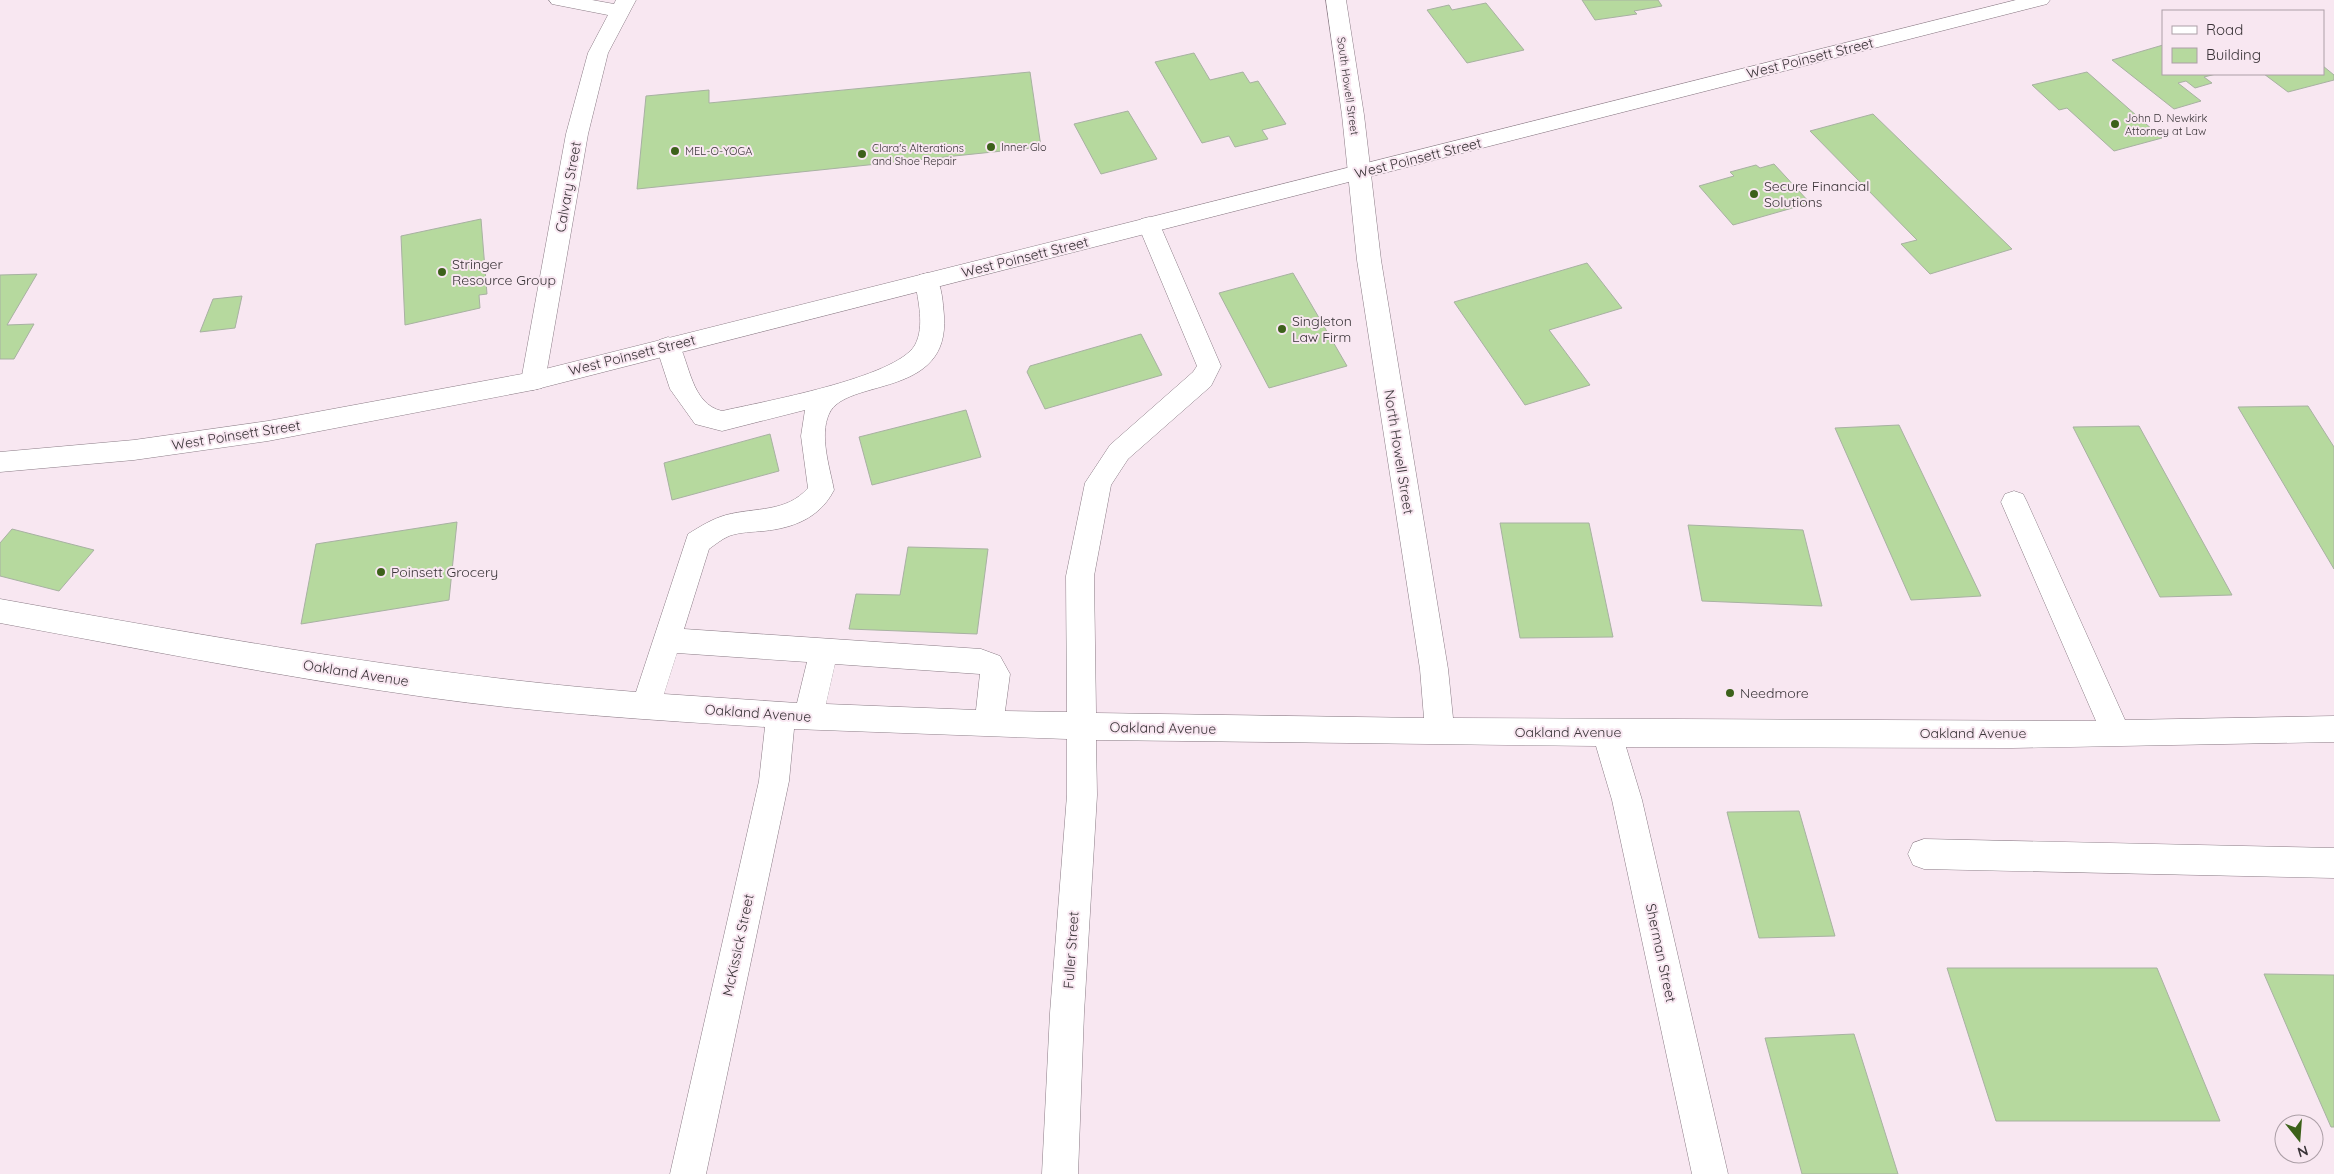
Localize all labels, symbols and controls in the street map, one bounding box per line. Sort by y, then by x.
legend [2162,10,2324,75]
text: Road [2206,20,2243,39]
street label: West Poinsett Street [1745,33,1876,82]
street label: South Howell Street [1334,36,1362,136]
text: Building [2206,45,2261,64]
place label: John D. Newkirk Attorney at Law [2125,111,2207,138]
marker: John D. Newkirk Attorney at Law [2109,118,2121,130]
street label: West Poinsett Street [1353,133,1484,182]
street label: Calvary Street [551,140,585,234]
place label: Inner Glo [1001,140,1047,154]
place label: Clara's Alterations and Shoe Repair [872,141,964,168]
marker: Inner Glo [985,141,997,153]
place label: MEL-O-YOGA [685,144,752,158]
marker: MEL-O-YOGA [669,145,681,157]
marker: Clara's Alterations and Shoe Repair [856,148,868,160]
place label: Secure Financial Solutions [1764,177,1869,211]
marker: Secure Financial Solutions [1748,188,1760,200]
street label: West Poinsett Street [960,232,1091,281]
place label: Stringer Resource Group [452,255,556,289]
marker: Stringer Resource Group [436,266,448,278]
place label: Singleton Law Firm [1292,312,1352,346]
marker: Singleton Law Firm [1276,323,1288,335]
street label: West Poinsett Street [567,330,698,379]
street label: North Howell Street [1380,388,1418,516]
street label: West Poinsett Street [170,416,302,454]
place label: Poinsett Grocery [391,563,498,581]
marker: Poinsett Grocery [375,566,387,578]
street label: Oakland Avenue [302,656,410,690]
place label: Needmore [1740,684,1809,702]
marker: Needmore [1724,687,1736,699]
street label: Oakland Avenue [704,700,812,726]
street label: Oakland Avenue [1110,718,1217,738]
street label: Oakland Avenue [1515,723,1621,741]
street label: Oakland Avenue [1920,724,2026,742]
street label: McKissick Street [718,892,758,998]
street label: Sherman Street [1642,902,1680,1004]
street label: Fuller Street [1059,911,1083,989]
north arrow [2274,1114,2324,1164]
text: N [2295,1141,2310,1162]

